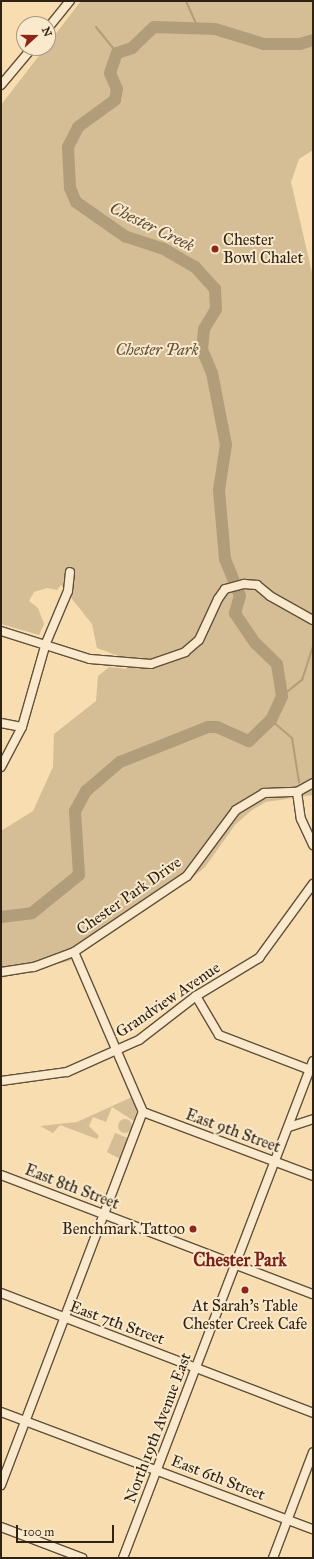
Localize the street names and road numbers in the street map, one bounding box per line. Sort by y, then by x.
street label: Chester Park Drive [73,853,185,939]
street label: Grandview Avenue [112,958,224,1042]
street label: East 9th Street [183,1105,283,1157]
street label: East 8th Street [22,1160,122,1214]
street label: East 7th Street [67,1297,167,1349]
street label: North 19th Avenue East [120,1350,196,1506]
street label: East 6th Street [168,1451,268,1505]

